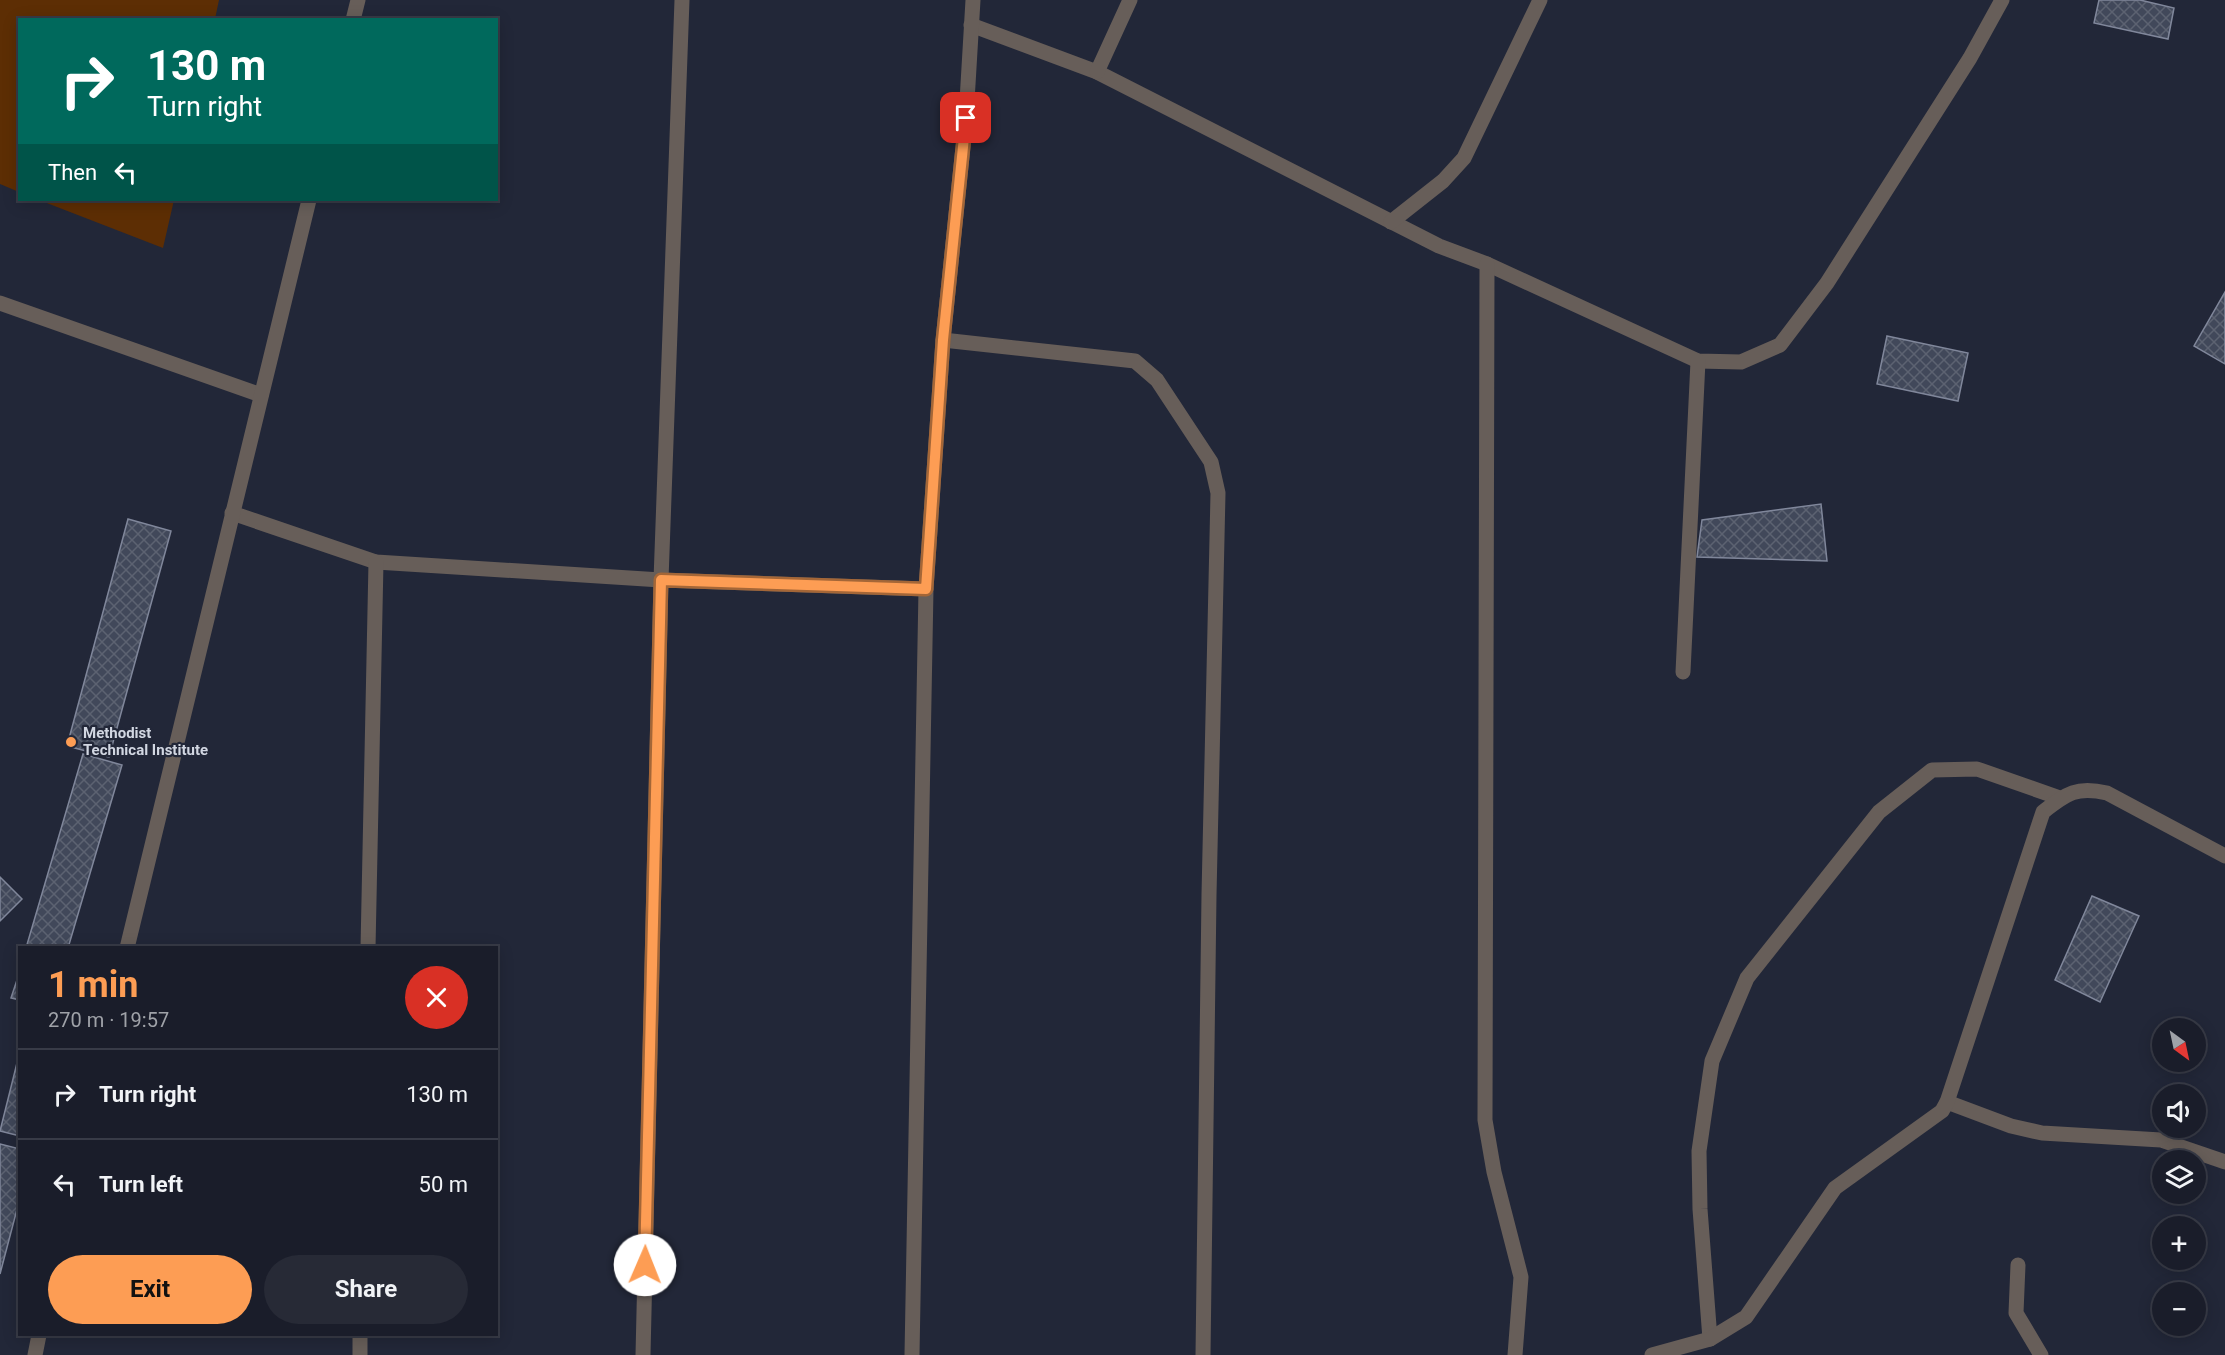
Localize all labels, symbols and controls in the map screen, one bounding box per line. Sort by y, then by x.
text: 130 m [147,41,266,90]
icon: right [48,42,126,120]
text: Turn right [147,91,262,123]
pin [940,92,991,143]
icon: arrive [949,101,982,134]
icon: left [109,156,142,189]
text: Then [48,160,97,185]
place label: Methodist Technical Institute [83,724,208,759]
marker: Methodist Technical Institute [64,735,78,749]
text: 1 min [48,964,139,1006]
button: close [405,966,468,1029]
text: 270 m · 19:57 [48,1008,169,1032]
north arrow [2152,1018,2206,1072]
map controls [2152,1018,2206,1336]
icon: right [48,1078,81,1111]
text: Turn right [99,1082,196,1107]
text: 130 m [406,1082,468,1107]
button: sound [2152,1084,2206,1138]
button: layers [2152,1150,2206,1204]
icon: left [48,1168,81,1201]
text: Turn left [99,1172,183,1197]
text: 50 m [419,1172,468,1197]
button: + [2152,1216,2206,1270]
position arrow [613,1233,677,1297]
button: Exit [48,1255,252,1324]
button: Share [264,1255,468,1324]
button: − [2152,1282,2206,1336]

